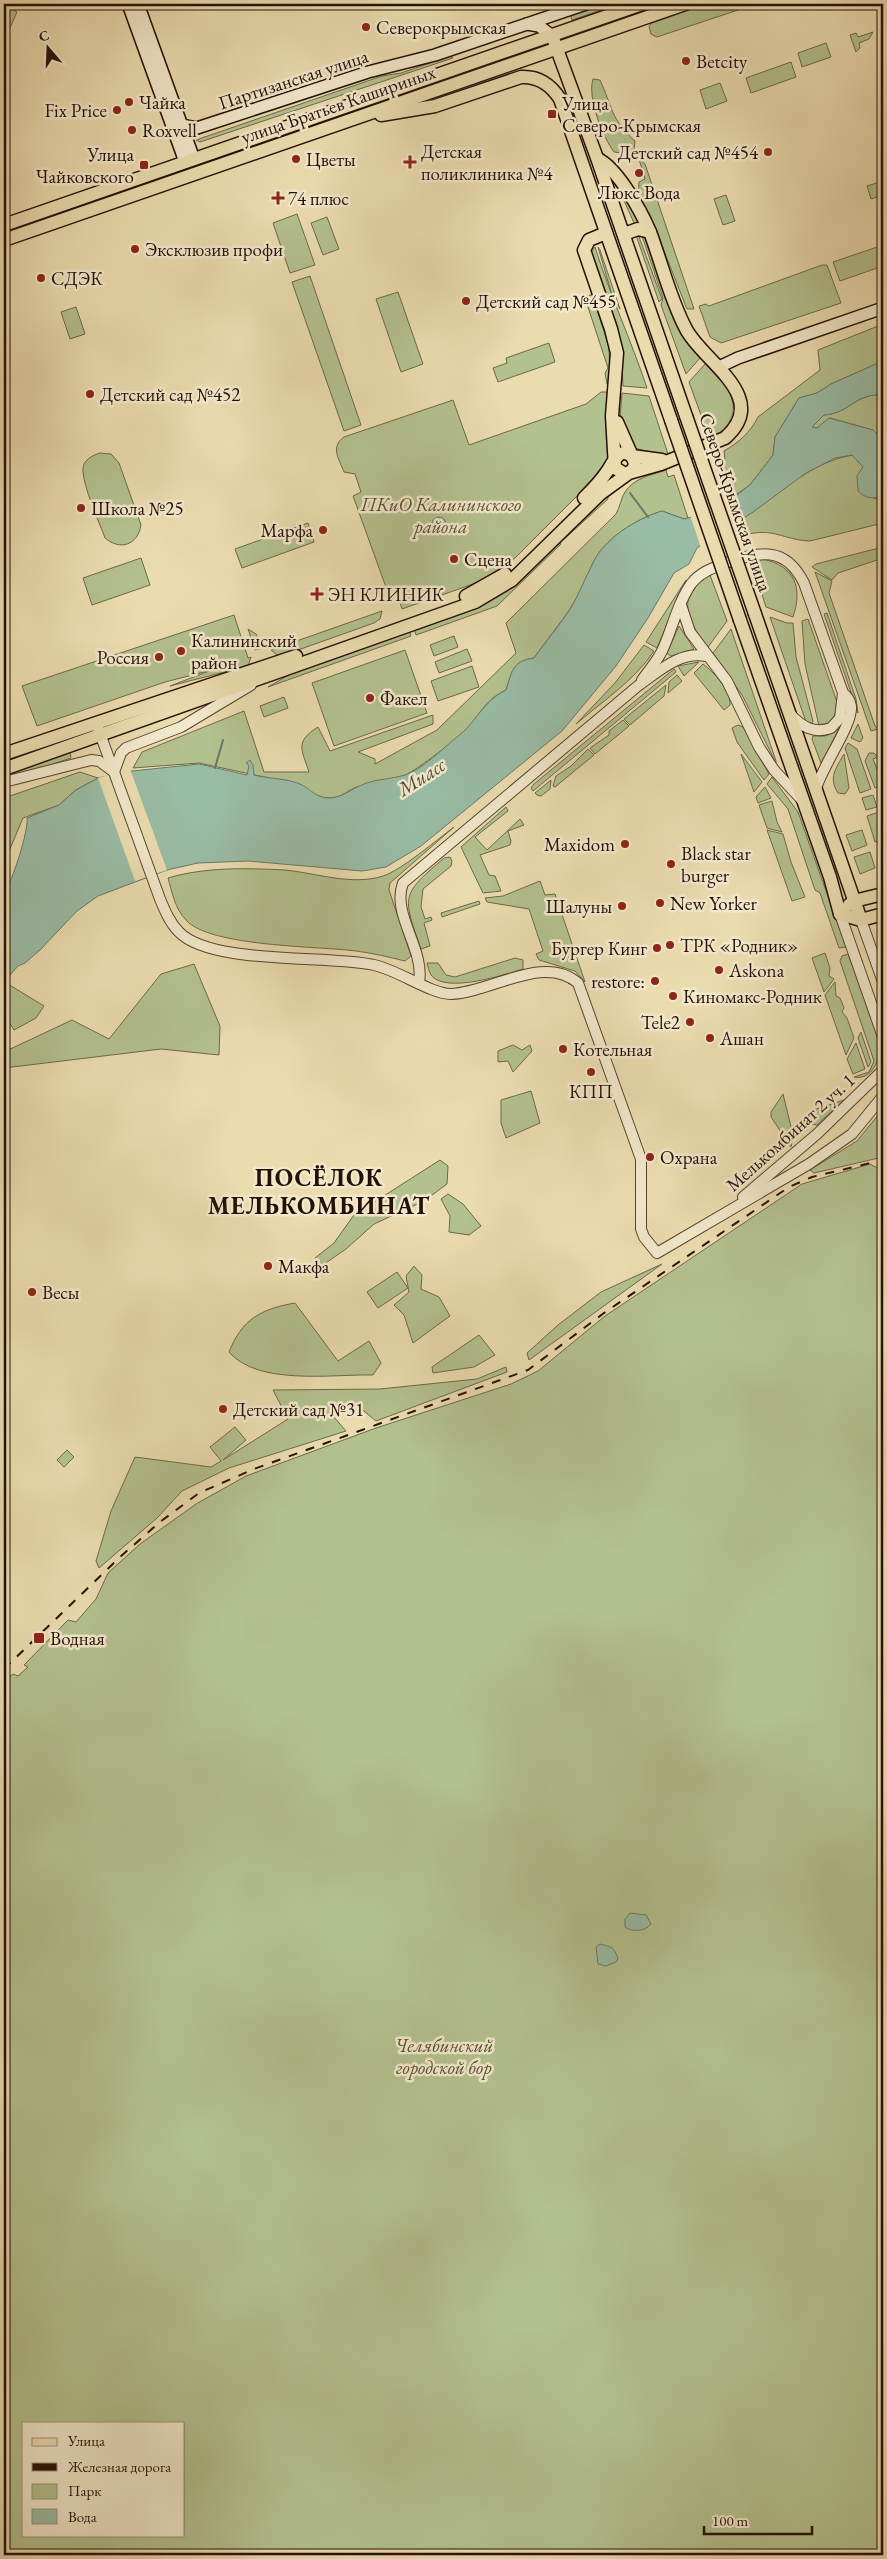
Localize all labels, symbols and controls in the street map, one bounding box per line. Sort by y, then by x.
place label: Северокрымская [376,15,507,40]
marker: Северокрымская [360,21,372,33]
north arrow [22,22,72,72]
text: С [36,26,51,46]
street label: Партизанская улица [215,43,372,116]
place label: Betcity [696,49,748,74]
marker: Betcity [680,55,692,67]
street label: улица Братьев Кашириных [238,59,439,150]
place label: Чайка [139,90,186,115]
place label: Улица Северо-Крымская [561,91,702,138]
marker: Чайка [123,96,135,108]
place label: Fix Price [44,98,107,123]
marker: Fix Price [111,104,123,116]
marker: Улица Северо-Крымская [546,108,558,120]
place label: Roxvell [142,118,197,143]
marker: Roxvell [126,124,138,136]
place label: Детская поликлиника №4 [421,139,553,186]
place label: Детский сад №454 [618,140,759,165]
place label: Улица Чайковского [36,142,134,189]
marker: Детский сад №454 [762,146,774,158]
place label: Цветы [306,147,356,172]
marker: Цветы [290,153,302,165]
marker: Детская поликлиника №4 [403,155,417,169]
marker: Улица Чайковского [138,159,150,171]
marker: Люкс Вода [633,167,645,179]
place label: Люкс Вода [598,180,681,205]
place label: 74 плюс [288,186,349,211]
marker: 74 плюс [272,192,284,204]
place label: Эксклюзив профи [145,237,283,262]
marker: Эксклюзив профи [129,243,141,255]
place label: СДЭК [51,266,103,291]
marker: СДЭК [35,272,47,284]
place label: Детский сад №455 [476,289,616,314]
marker: Детский сад №455 [460,295,472,307]
place label: Детский сад №452 [100,382,240,407]
marker: Детский сад №452 [84,388,96,400]
street label: Северо-Крымская улица [693,410,778,595]
park label: ПКиО Калининского района [360,492,521,539]
place label: Школа №25 [91,496,184,521]
marker: Школа №25 [75,502,87,514]
place label: Марфа [261,518,313,543]
marker: Марфа [317,524,329,536]
place label: Сцена [464,547,513,572]
marker: Сцена [448,553,460,565]
place label: ЭН КЛИНИК [328,582,445,607]
marker: ЭН КЛИНИК [310,587,324,601]
place label: Калининский район [191,628,297,675]
place label: Россия [97,645,149,670]
marker: Калининский район [175,645,187,657]
marker: Россия [153,651,165,663]
place label: Факел [380,686,427,711]
marker: Факел [364,692,376,704]
water label: Миасс [391,752,451,803]
place label: Maxidom [544,832,615,857]
marker: Maxidom [619,838,631,850]
place label: Black star burger [681,841,751,888]
marker: Black star burger [665,858,677,870]
place label: New Yorker [670,891,757,916]
place label: Шалуны [546,894,612,919]
marker: New Yorker [654,897,666,909]
marker: Шалуны [616,900,628,912]
place label: ТРК «Родник» [680,933,798,958]
place label: Бургер Кинг [551,936,647,961]
marker: ТРК «Родник» [664,939,676,951]
marker: Бургер Кинг [651,942,663,954]
place label: Askona [728,958,785,983]
marker: Askona [713,964,725,976]
place label: restore: [591,969,645,994]
marker: restore: [649,975,661,987]
place label: Киномакс-Родник [683,984,822,1009]
marker: Киномакс-Родник [667,990,679,1002]
place label: Tele2 [641,1010,680,1035]
marker: Tele2 [684,1016,696,1028]
place label: Ашан [719,1026,764,1051]
marker: Ашан [704,1032,716,1044]
place label: Котельная [573,1037,653,1062]
marker: Котельная [557,1043,569,1055]
marker: КПП [585,1066,597,1078]
street label: Мелькомбинат 2 уч. 1 [720,1068,860,1197]
place label: КПП [569,1079,613,1104]
place label: Охрана [660,1145,718,1170]
marker: Охрана [644,1151,656,1163]
district label: ПОСЁЛОК МЕЛЬКОМБИНАТ [208,1162,430,1221]
place label: Макфа [278,1254,330,1279]
marker: Макфа [262,1260,274,1272]
place label: Весы [42,1280,80,1305]
marker: Весы [26,1286,38,1298]
place label: Детский сад №31 [233,1397,364,1422]
marker: Детский сад №31 [217,1403,229,1415]
place label: Водная [50,1626,105,1651]
marker: Водная [32,1631,46,1645]
park label: Челябинский городской бор [395,2033,494,2080]
legend [22,2422,185,2536]
text: Улица [67,2431,105,2450]
text: Железная дорога [67,2457,171,2476]
text: Парк [68,2481,101,2500]
scale bar [704,2504,812,2536]
text: Вода [68,2507,97,2526]
text: 100 m [712,2511,749,2530]

